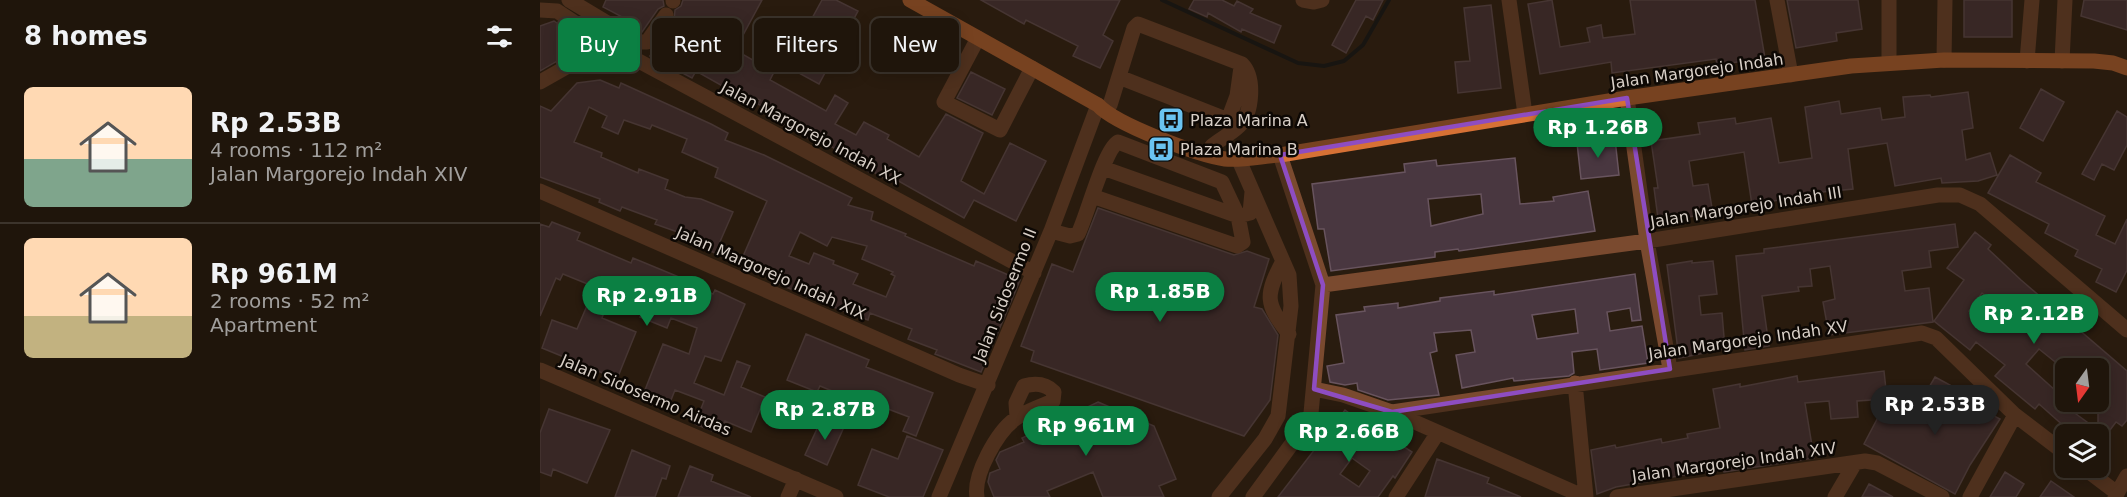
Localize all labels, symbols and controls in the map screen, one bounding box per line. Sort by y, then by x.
chip: Buy [558,18,640,72]
chip: Rent [652,18,742,72]
chip: Filters [754,18,859,72]
chip: New [871,18,959,72]
icon: filters [483,20,516,53]
text: 8 homes [24,21,148,51]
street label: Jalan Margorejo Indah [1608,49,1785,93]
street label: Jalan Margorejo Indah XX [717,77,904,189]
bus stop icon: Plaza Marina A [1156,105,1186,135]
text: Rp 2.53B [210,108,342,138]
pin: Rp 1.26B [1536,108,1660,159]
icon: home [72,111,144,183]
place label: Plaza Marina A [1190,111,1308,130]
text: Rp 1.26B [1547,115,1649,139]
bus stop icon: Plaza Marina B [1146,134,1176,164]
text: 4 rooms · 112 m² [210,138,382,162]
place label: Plaza Marina B [1180,140,1298,159]
text: Jalan Margorejo Indah XIV [210,162,467,186]
street label: Jalan Margorejo Indah III [1648,182,1843,232]
street label: Jalan Margorejo Indah XIX [672,222,869,324]
street label: Jalan Sidosermo II [969,225,1041,366]
text: Rp 961M [210,259,338,289]
icon: home [72,262,144,334]
pin: Rp 1.85B [1098,272,1222,323]
pin: Rp 2.91B [585,276,709,327]
text: Rp 1.85B [1109,279,1211,303]
text: Rp 2.91B [596,283,698,307]
text: 2 rooms · 52 m² [210,289,370,313]
pin: Rp 2.12B [1972,294,2096,345]
text: Rp 2.12B [1983,301,2085,325]
text: Apartment [210,313,317,337]
street label: Jalan Margorejo Indah XV [1646,317,1849,364]
street label: Jalan Sidosermo Airdas [557,350,734,440]
north arrow [2055,358,2109,412]
map controls [2055,358,2109,478]
pin: Rp 2.53B [1873,385,1997,436]
pin: Rp 2.87B [763,390,887,441]
text: Rp 2.53B [1884,392,1986,416]
text: Rp 2.87B [774,397,876,421]
pin: Rp 961M [1031,406,1141,457]
pin: Rp 2.66B [1287,412,1411,463]
text: Rp 961M [1037,413,1135,437]
text: Rp 2.66B [1298,419,1400,443]
button: layers [2055,424,2109,478]
street label: Jalan Margorejo Indah XIV [1630,438,1837,486]

